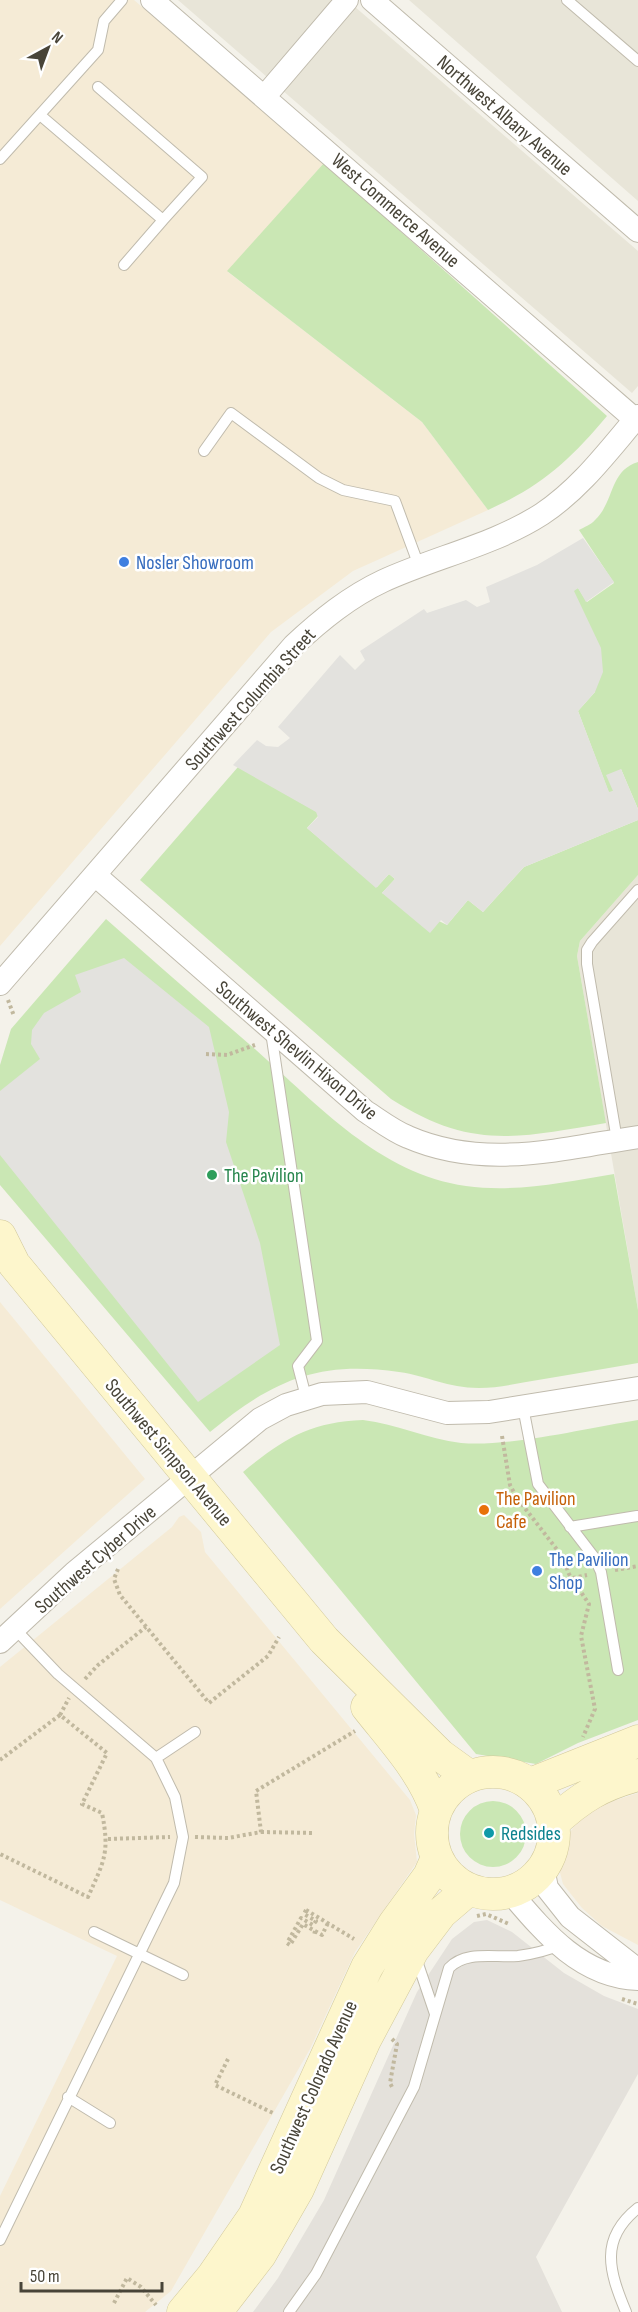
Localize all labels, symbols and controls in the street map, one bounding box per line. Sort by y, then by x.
north arrow [18,18,78,78]
text: N [47,28,66,48]
street label: Northwest Albany Avenue [432,50,577,181]
street label: West Commerce Avenue [326,148,464,273]
place label: Nosler Showroom [136,551,254,575]
marker: Nosler Showroom [117,555,131,569]
street label: Southwest Columbia Street [180,624,321,776]
street label: Southwest Shevlin Hixon Drive [211,976,382,1125]
place label: The Pavilion [224,1164,304,1188]
marker: The Pavilion [205,1168,219,1182]
street label: Southwest Simpson Avenue [100,1374,237,1531]
place label: The Pavilion Cafe [496,1487,576,1534]
street label: Southwest Cyber Drive [30,1500,161,1619]
marker: The Pavilion Cafe [477,1503,491,1517]
place label: The Pavilion Shop [549,1548,629,1595]
marker: The Pavilion Shop [530,1564,544,1578]
place label: Redsides [501,1822,561,1846]
marker: Redsides [482,1826,496,1840]
street label: Southwest Colorado Avenue [265,1997,363,2178]
scale bar [21,2255,162,2293]
text: 50 m [30,2266,60,2287]

